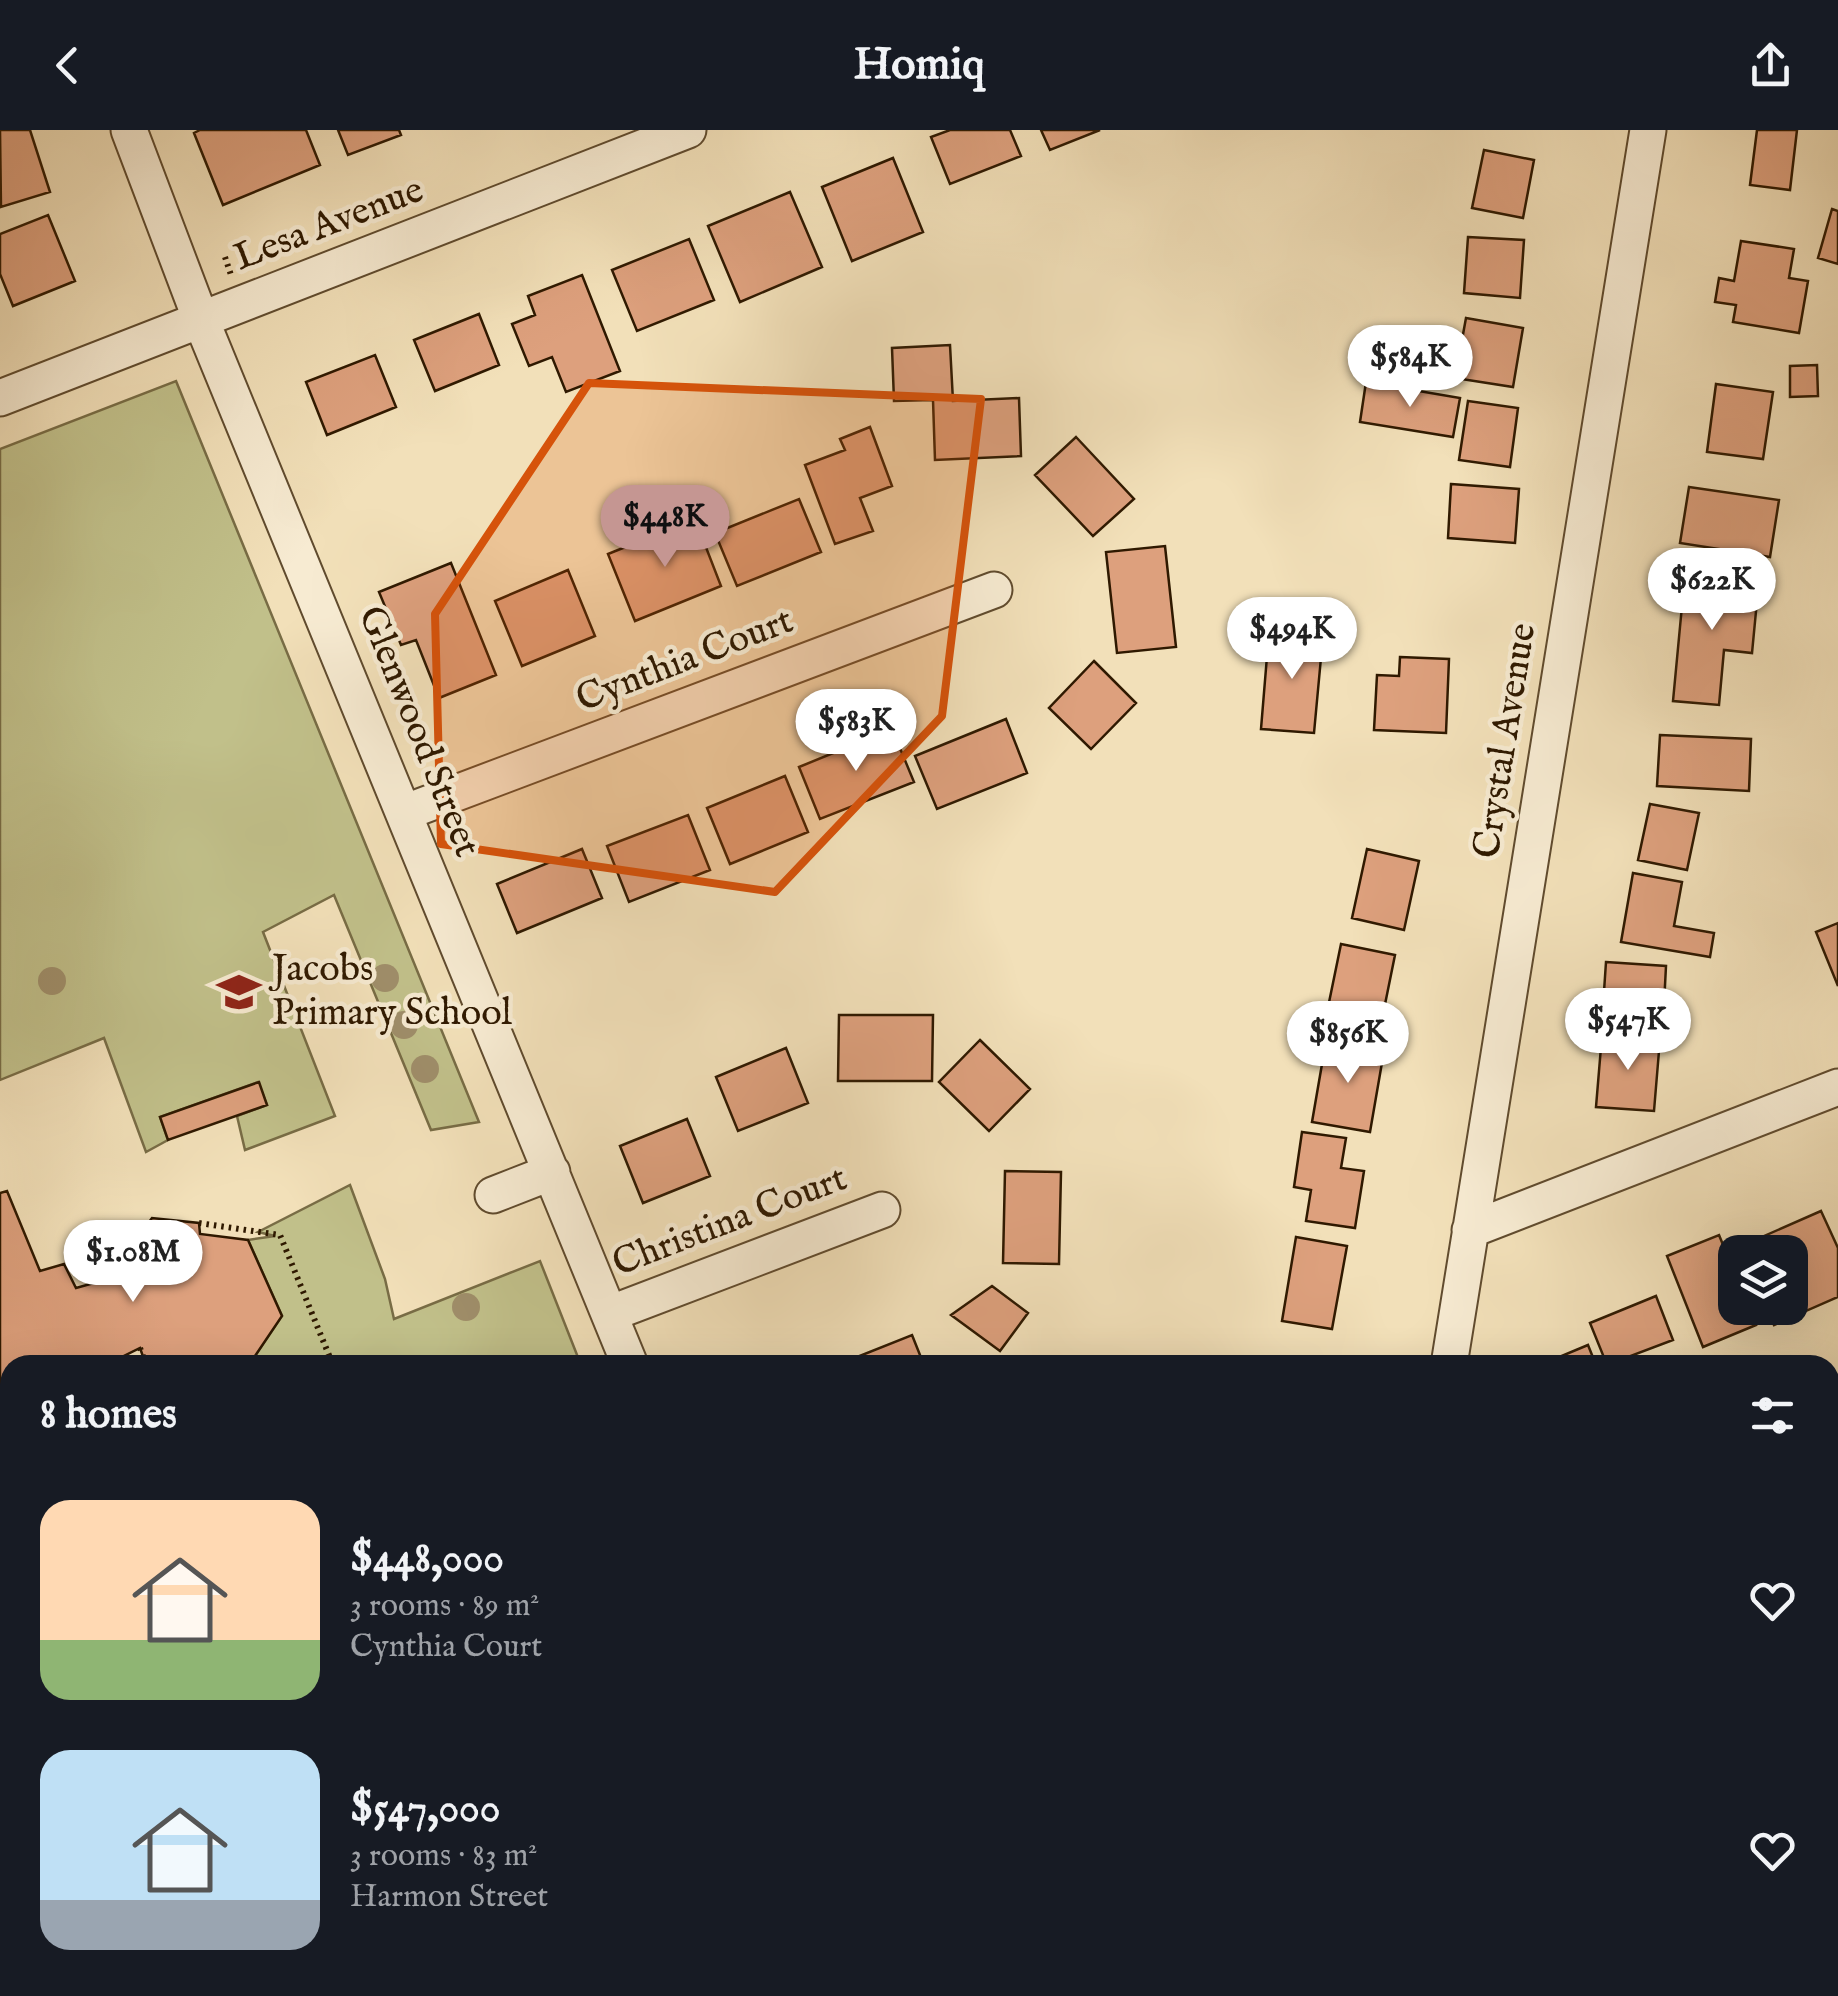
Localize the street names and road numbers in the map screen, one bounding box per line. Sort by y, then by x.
street label: Lesa Avenue [228,167,430,283]
street label: Cynthia Court [570,598,800,724]
street label: Glenwood Street [346,600,490,864]
street label: Crystal Avenue [1464,620,1548,862]
street label: Christina Court [606,1155,854,1289]

